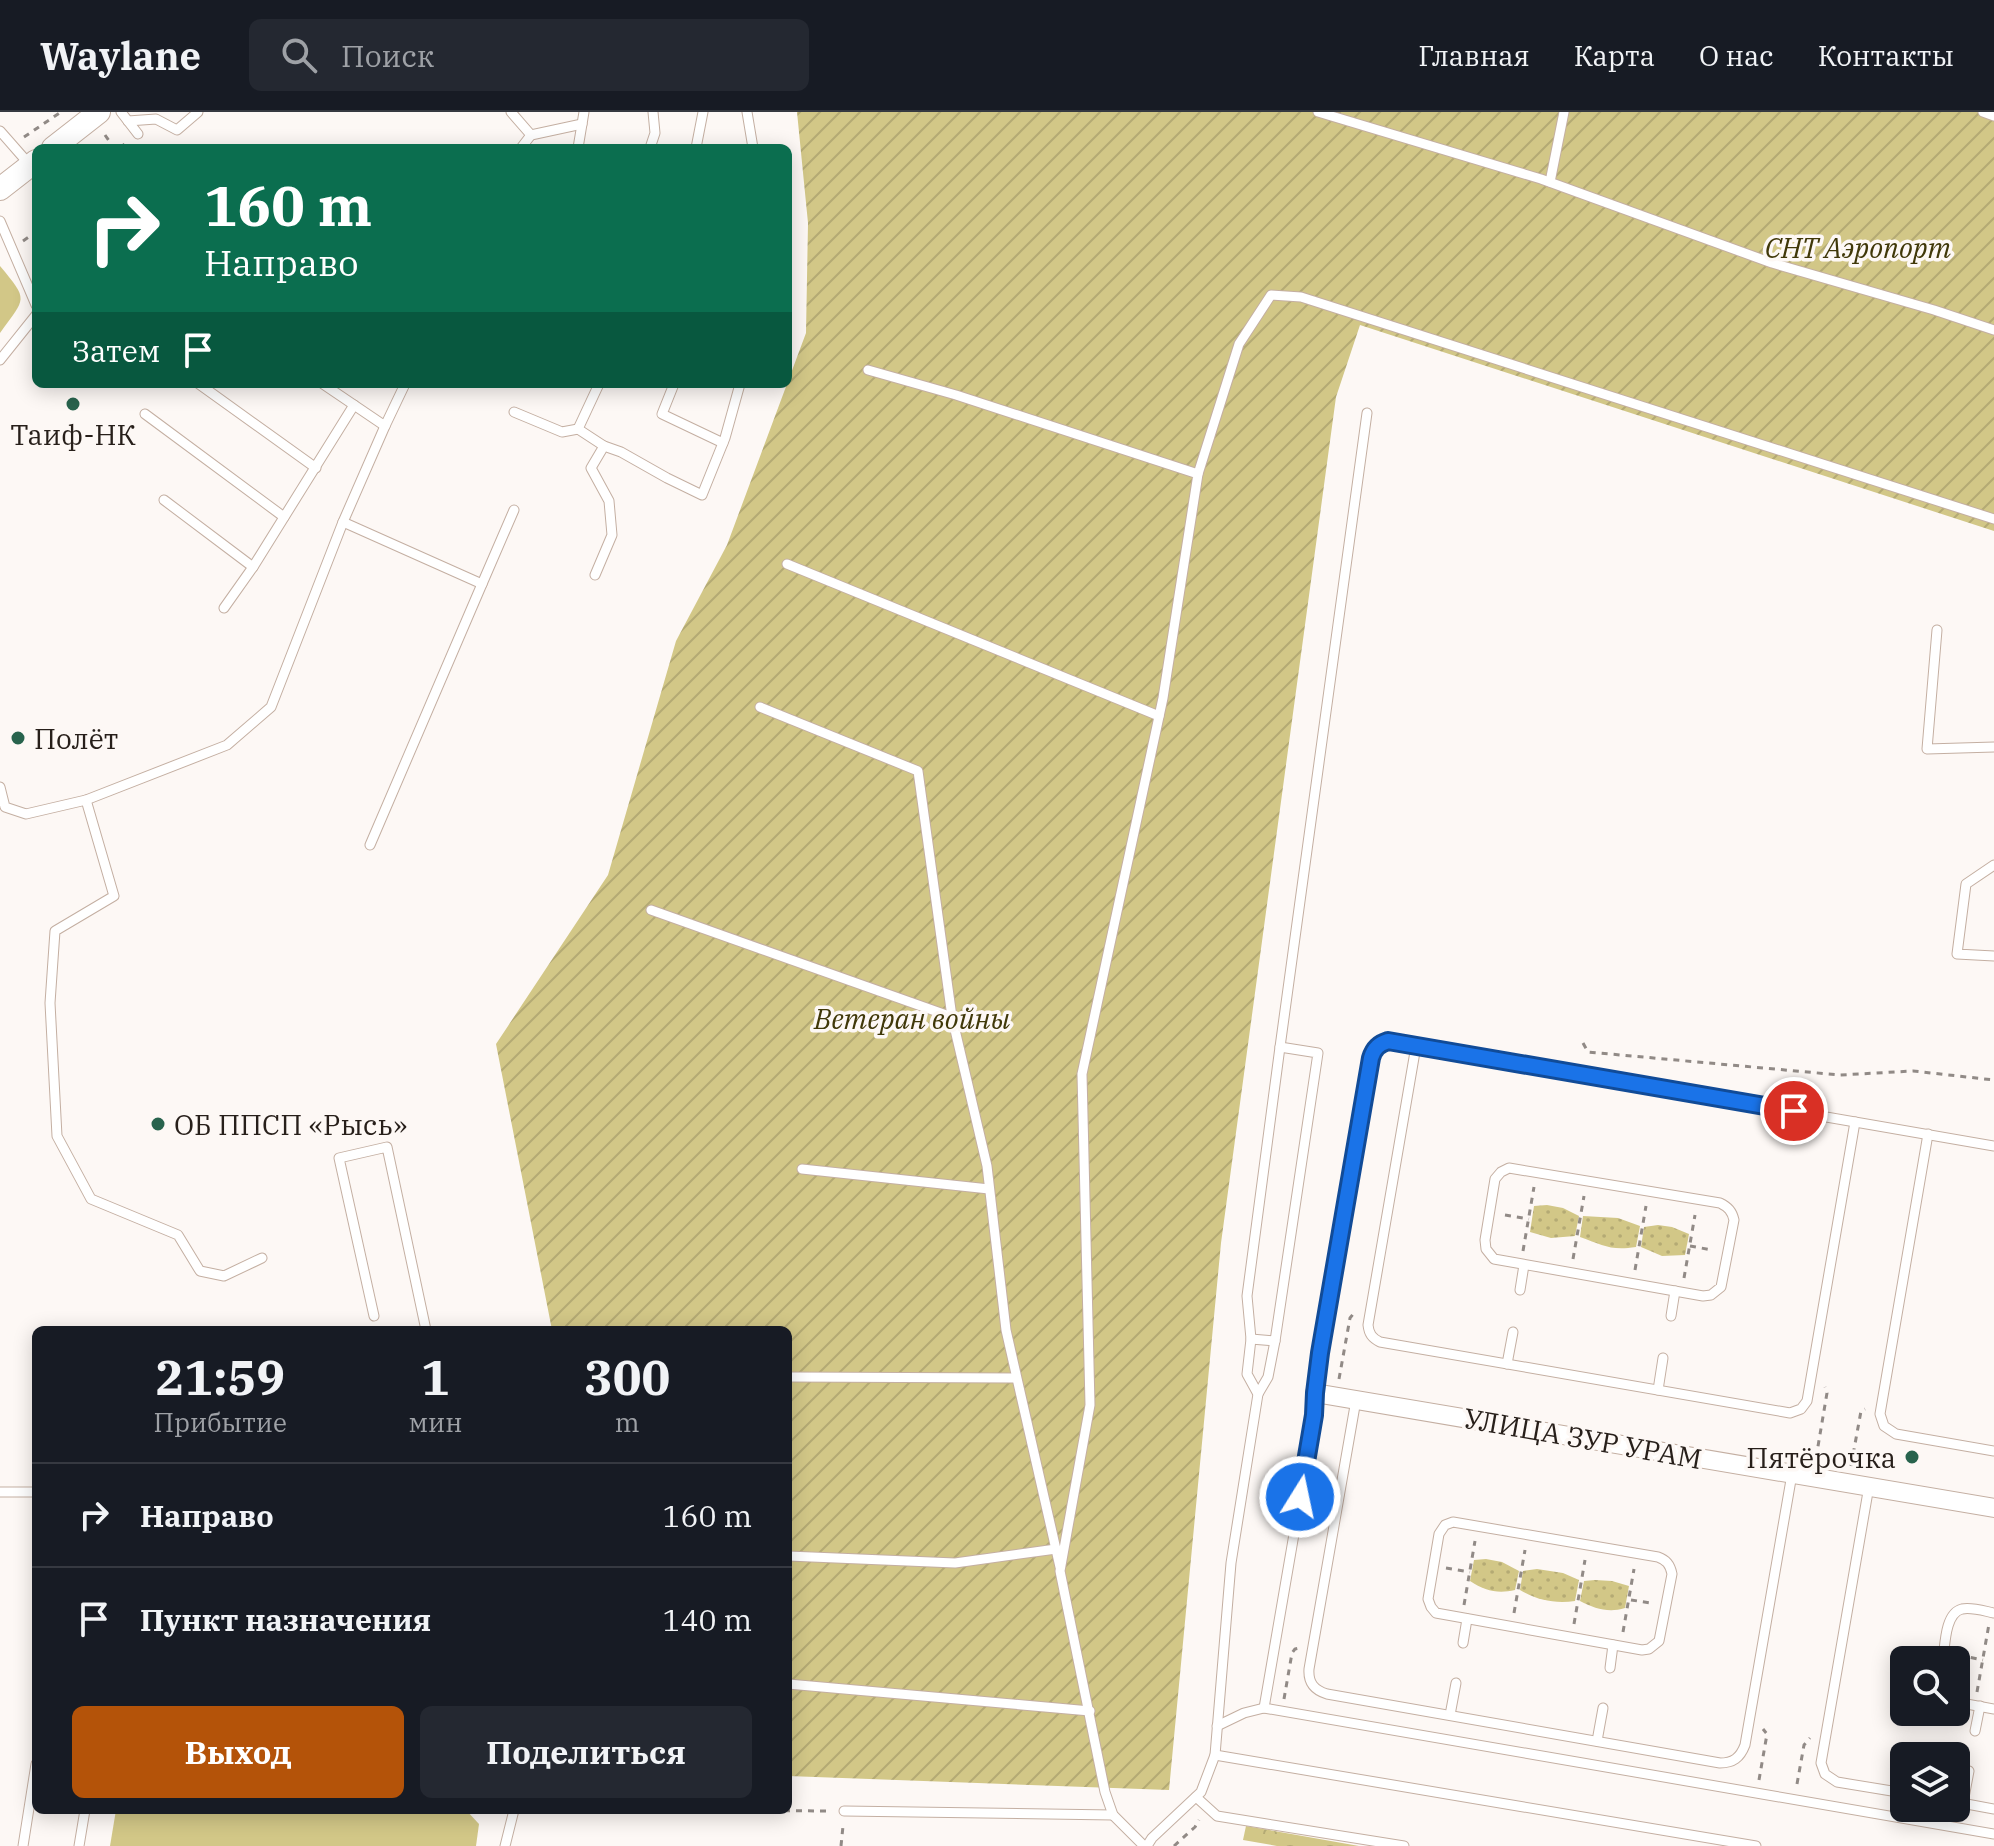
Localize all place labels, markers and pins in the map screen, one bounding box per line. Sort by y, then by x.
marker: Таиф-НК [64,395,82,413]
place label: Таиф-НК [10,416,136,453]
place label: Полёт [34,720,118,757]
marker: Полёт [9,729,27,747]
pin [1760,1077,1828,1145]
place label: ОБ ППСП «Рысь» [174,1106,407,1143]
marker: ОБ ППСП «Рысь» [149,1115,167,1133]
place label: Пятёрочка [1746,1439,1896,1476]
marker: Пятёрочка [1903,1448,1921,1466]

